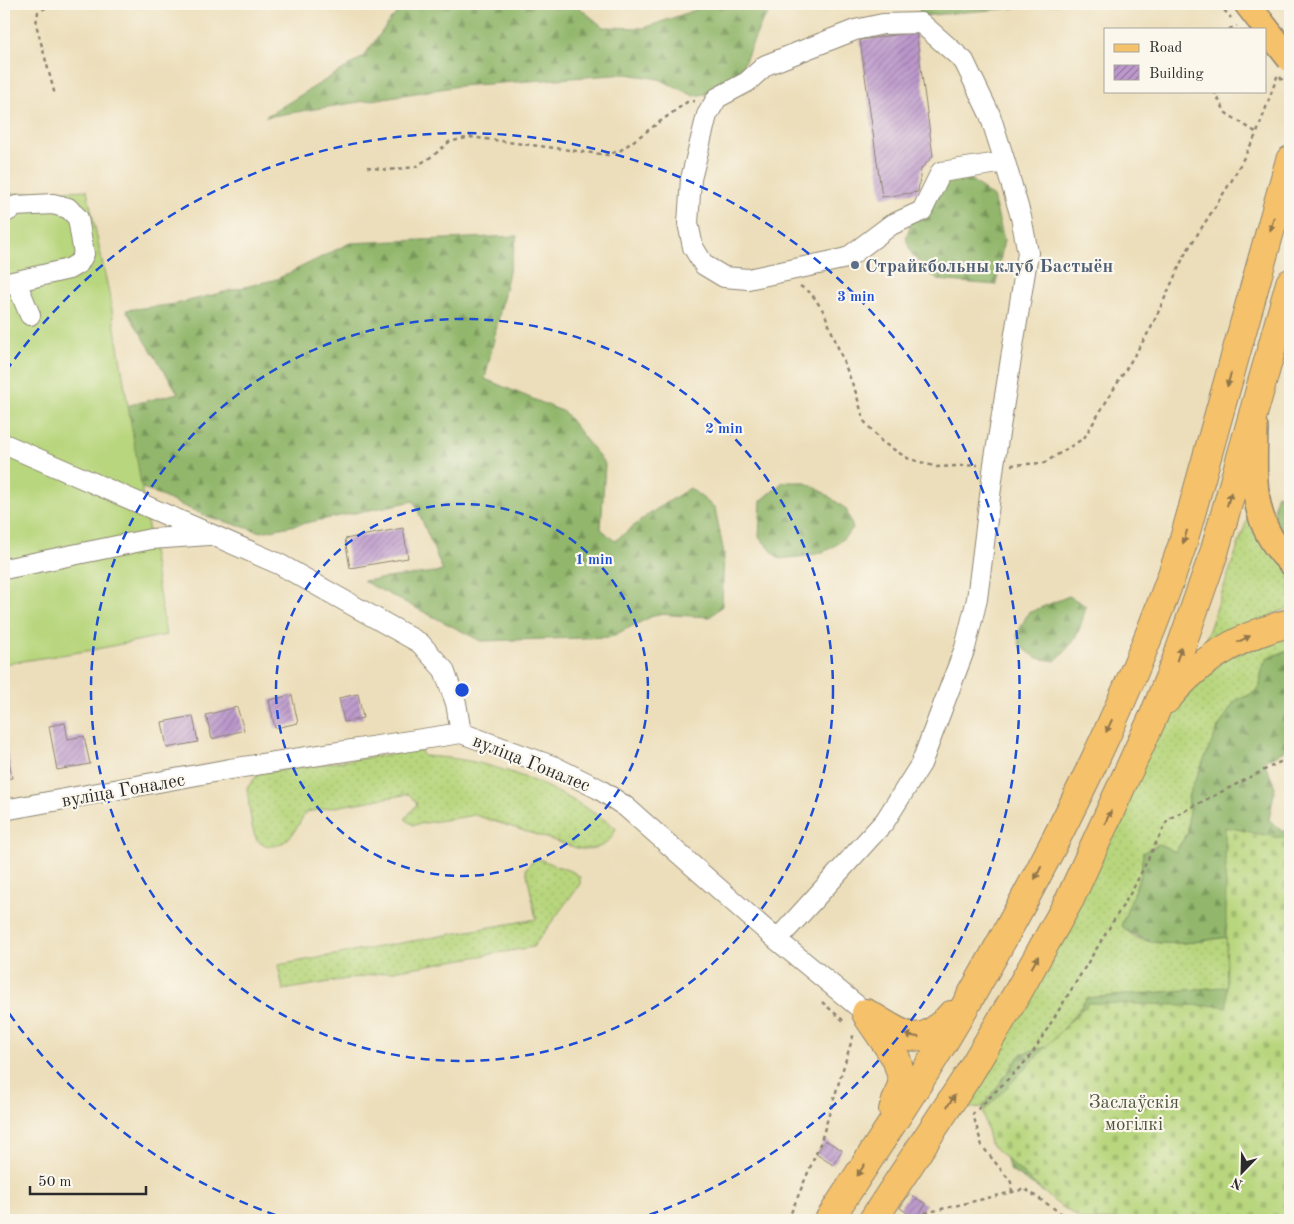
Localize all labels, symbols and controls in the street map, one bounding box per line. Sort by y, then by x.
legend [1104,28,1266,92]
text: Road [1149,41,1183,56]
text: Building [1149,67,1204,82]
one-way arrow [1268,216,1276,231]
place label: Страйкбольны клуб Бастыён [865,258,1113,277]
marker: Страйкбольны клуб Бастыён [849,259,861,271]
text: 3 min [837,290,875,305]
one-way arrow [1225,373,1233,388]
text: 2 min [705,422,743,437]
one-way arrow [1226,492,1234,507]
one-way arrow [1180,529,1188,544]
text: 1 min [575,553,613,568]
one-way arrow [1237,635,1251,643]
one-way arrow [1176,646,1183,661]
centre of rings [453,681,471,699]
one-way arrow [1104,719,1112,733]
street label: вуліца Гоналес [470,732,592,796]
street label: вуліца Гоналес [60,771,187,812]
one-way arrow [1104,810,1112,824]
one-way arrow [1034,865,1042,880]
one-way arrow [1031,955,1039,970]
one-way arrow [905,1032,920,1040]
one-way arrow [946,1094,955,1108]
park label: Заслаўскія могілкі [1089,1094,1179,1135]
north arrow [1216,1146,1266,1196]
scale bar [30,1164,146,1196]
one-way arrow [856,1164,866,1177]
text: N [1229,1174,1245,1192]
text: 50 m [38,1175,72,1190]

